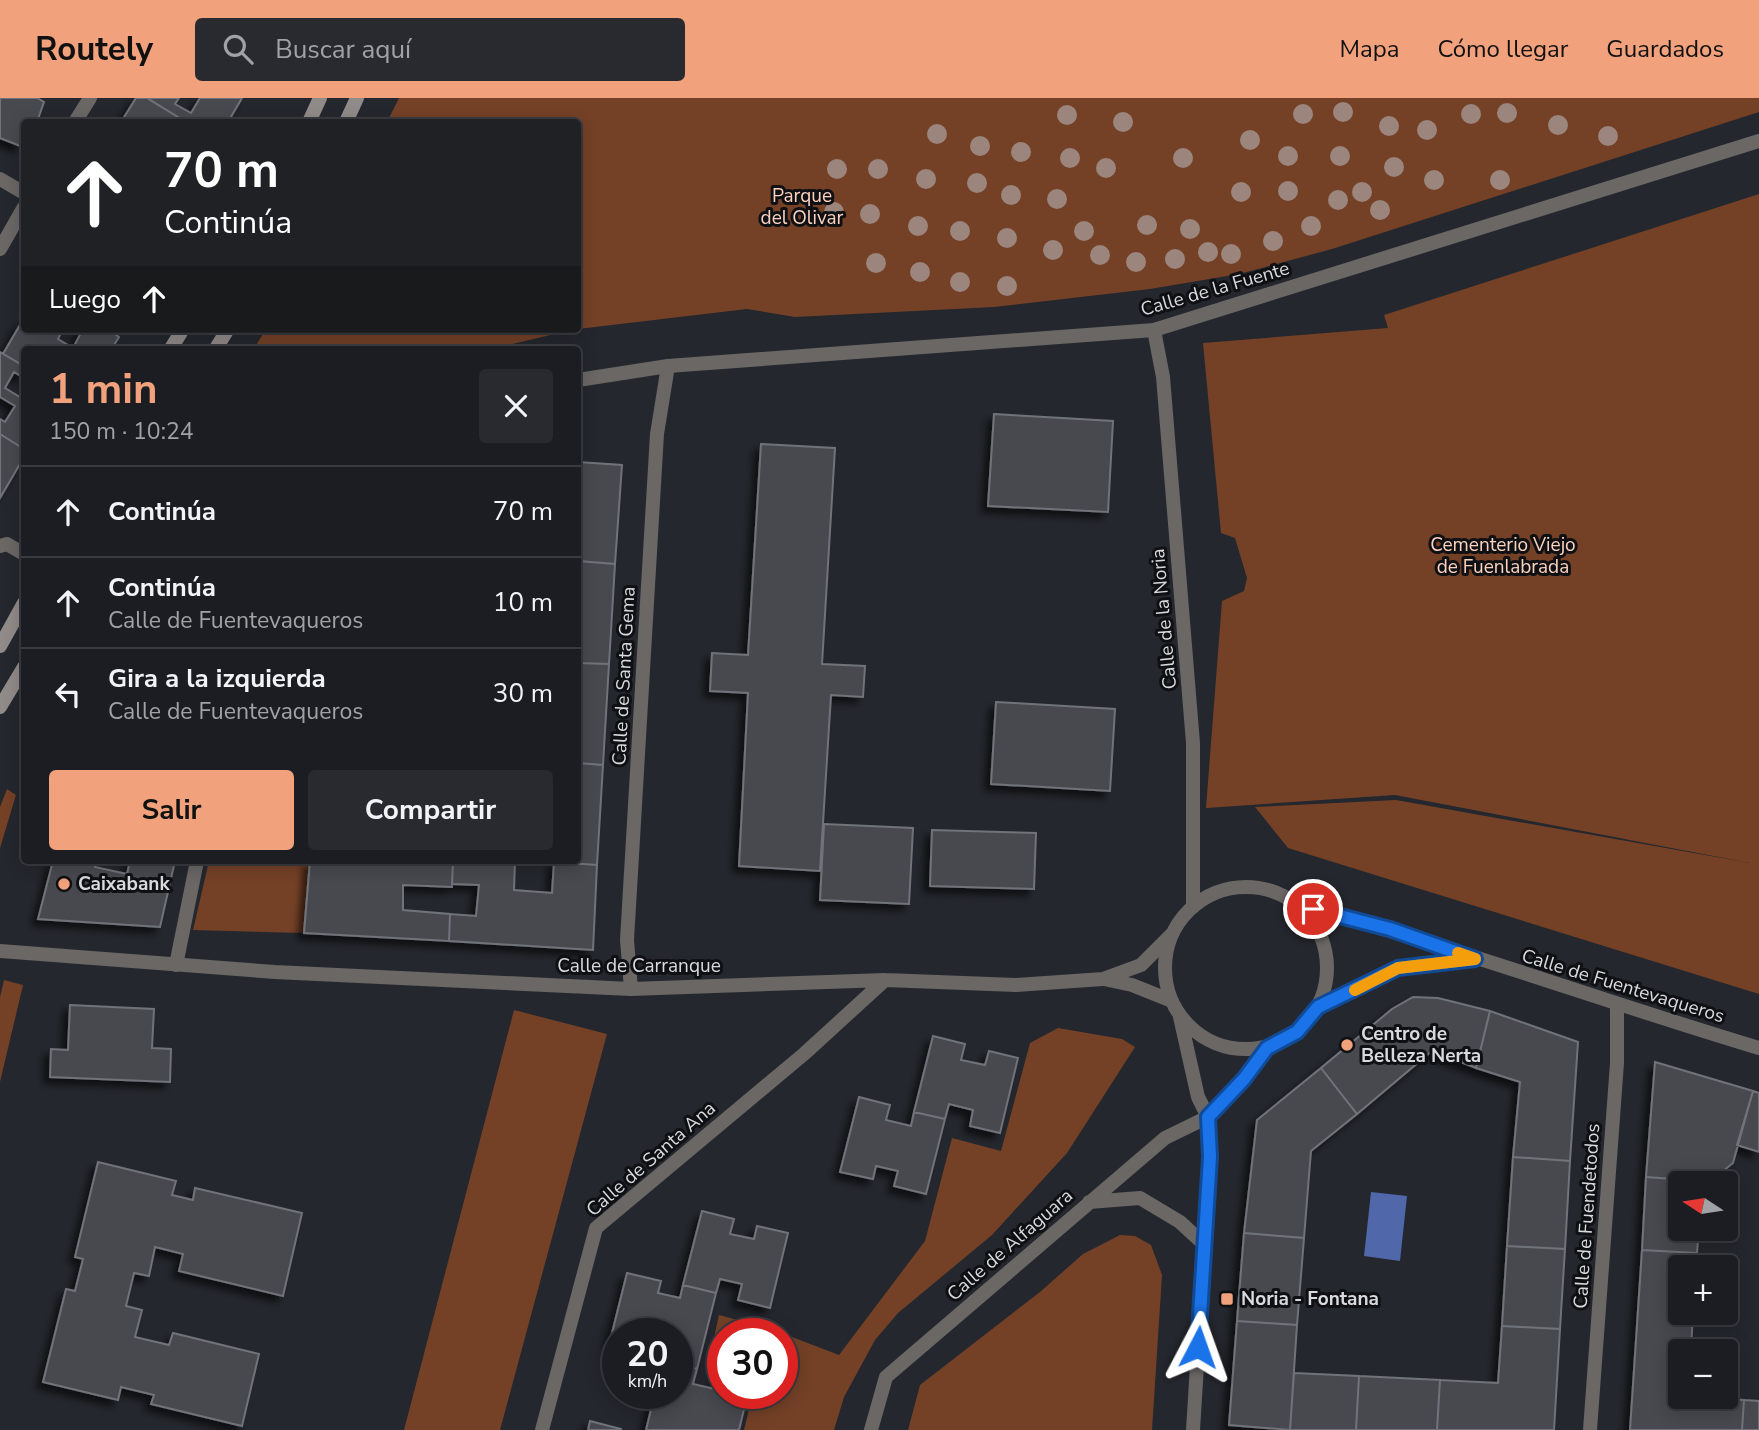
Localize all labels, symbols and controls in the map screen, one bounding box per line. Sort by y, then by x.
search box [195,18,685,81]
text: Routely [35,27,153,72]
icon: search [219,30,257,68]
text: Buscar aquí [275,32,411,67]
text: Mapa [1339,33,1399,65]
text: Cómo llegar [1437,33,1568,65]
text: Guardados [1606,33,1724,65]
text: 70 m [164,137,279,204]
icon: ahead [49,147,140,238]
park label: Parque del Olivar [761,183,844,231]
text: Continúa [164,201,292,244]
street label: Calle de la Fuente [1138,255,1292,323]
icon: ahead [135,280,173,318]
text: Luego [49,282,121,317]
text: 1 min [49,361,158,418]
button: close [479,369,553,443]
text: 150 m · 10:24 [49,416,194,447]
icon: ahead [49,493,87,531]
text: Continúa [108,494,216,529]
text: 70 m [493,494,553,529]
park label: Cementerio Viejo de Fuenlabrada [1430,532,1576,580]
street label: Calle de la Noria [1145,548,1183,690]
text: Continúa [108,570,216,605]
icon: ahead [49,584,87,622]
text: 10 m [493,585,553,620]
street label: Calle de Santa Gema [606,586,642,766]
text: Calle de Fuentevaqueros [108,605,363,636]
text: Gira a la izquierda [108,661,326,696]
icon: left [49,675,87,713]
text: 30 m [493,676,553,711]
text: Calle de Fuentevaqueros [108,696,363,727]
button: Salir [49,770,294,850]
button: Compartir [308,770,553,850]
place label: Caixabank [78,871,170,897]
marker: Caixabank [56,876,72,892]
pin [1283,879,1343,939]
icon: arrive [1294,890,1332,928]
street label: Calle de Fuentevaqueros [1518,943,1728,1029]
street label: Calle de Carranque [557,953,721,979]
place label: Centro de Belleza Nerta [1361,1021,1481,1069]
marker: Centro de Belleza Nerta [1339,1037,1355,1053]
street label: Calle de Santa Ana [581,1096,721,1222]
street label: Calle de Fuendetodos [1568,1123,1606,1309]
north arrow [1668,1171,1738,1241]
map controls [1668,1171,1738,1409]
street label: Calle de Alfaguara [941,1183,1079,1307]
button: + [1668,1255,1738,1325]
place label: Noria - Fontana [1241,1286,1379,1312]
marker: Noria - Fontana [1219,1291,1235,1307]
position arrow [1161,1310,1235,1384]
speed limit sign: 30 [707,1318,798,1409]
text: 20 [626,1331,669,1378]
button: − [1668,1339,1738,1409]
text: km/h [628,1369,667,1393]

